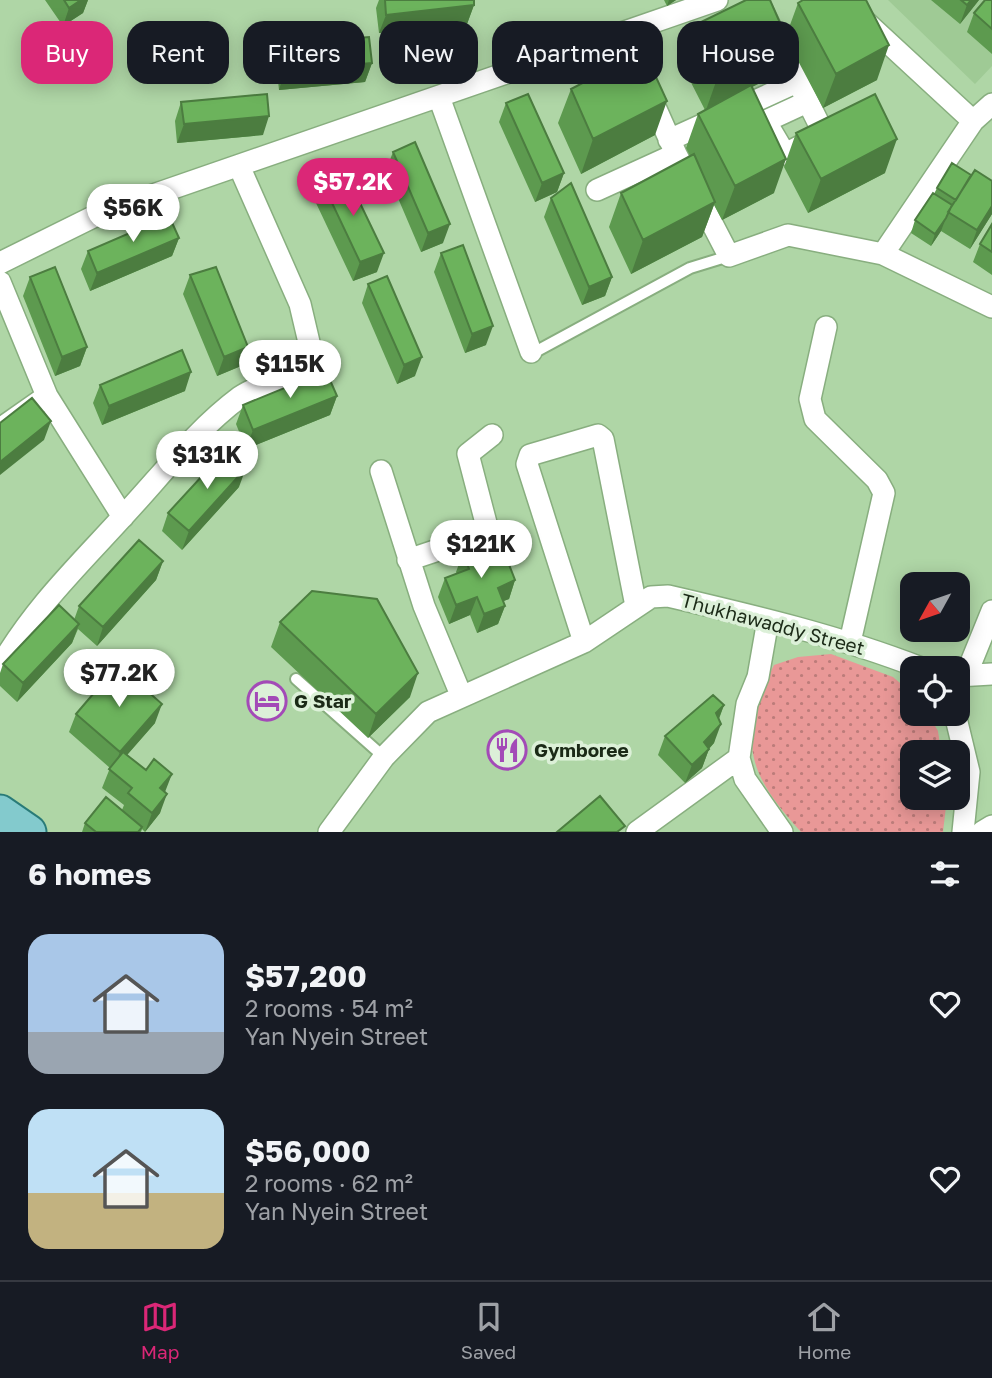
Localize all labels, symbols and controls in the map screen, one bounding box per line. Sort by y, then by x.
chip: Buy [21,21,113,84]
chip: Rent [127,21,229,84]
chip: Filters [243,21,365,84]
chip: New [379,21,478,84]
chip: Apartment [492,21,663,84]
chip: House [677,21,799,84]
pin: $57.2K [296,158,410,218]
text: $57.2K [313,167,393,195]
pin: $56K [92,184,174,244]
text: $56K [103,193,163,221]
pin: $115K [241,340,339,400]
text: $115K [255,349,325,377]
pin: $131K [158,432,256,491]
text: $131K [172,440,242,468]
pin: $121K [432,520,530,580]
text: $121K [446,529,516,557]
north arrow [900,572,970,642]
map controls [900,572,970,810]
street label: Thukhawaddy Street [679,588,867,659]
pin: $77.2K [62,650,176,709]
button: locate [900,656,970,726]
text: $77.2K [80,658,158,686]
hotel icon: G Star [246,680,288,722]
place label: G Star [294,689,352,712]
restaurant icon: Gymboree [486,729,528,771]
place label: Gymboree [534,738,629,761]
button: layers [900,740,970,810]
icon: filters [926,855,964,893]
text: 6 homes [28,856,151,892]
text: $57,200 [245,958,367,994]
icon: home [84,962,168,1046]
icon: heart [926,985,964,1023]
text: 2 rooms · 54 m² [245,994,413,1022]
text: Yan Nyein Street [245,1022,428,1050]
text: $56,000 [245,1133,371,1169]
icon: home [84,1137,168,1221]
icon: heart [926,1160,964,1198]
text: 2 rooms · 62 m² [245,1169,413,1197]
text: Yan Nyein Street [245,1197,428,1225]
tab: Map [141,1298,179,1363]
tab: Saved [461,1298,516,1363]
tab: Home [798,1298,851,1363]

